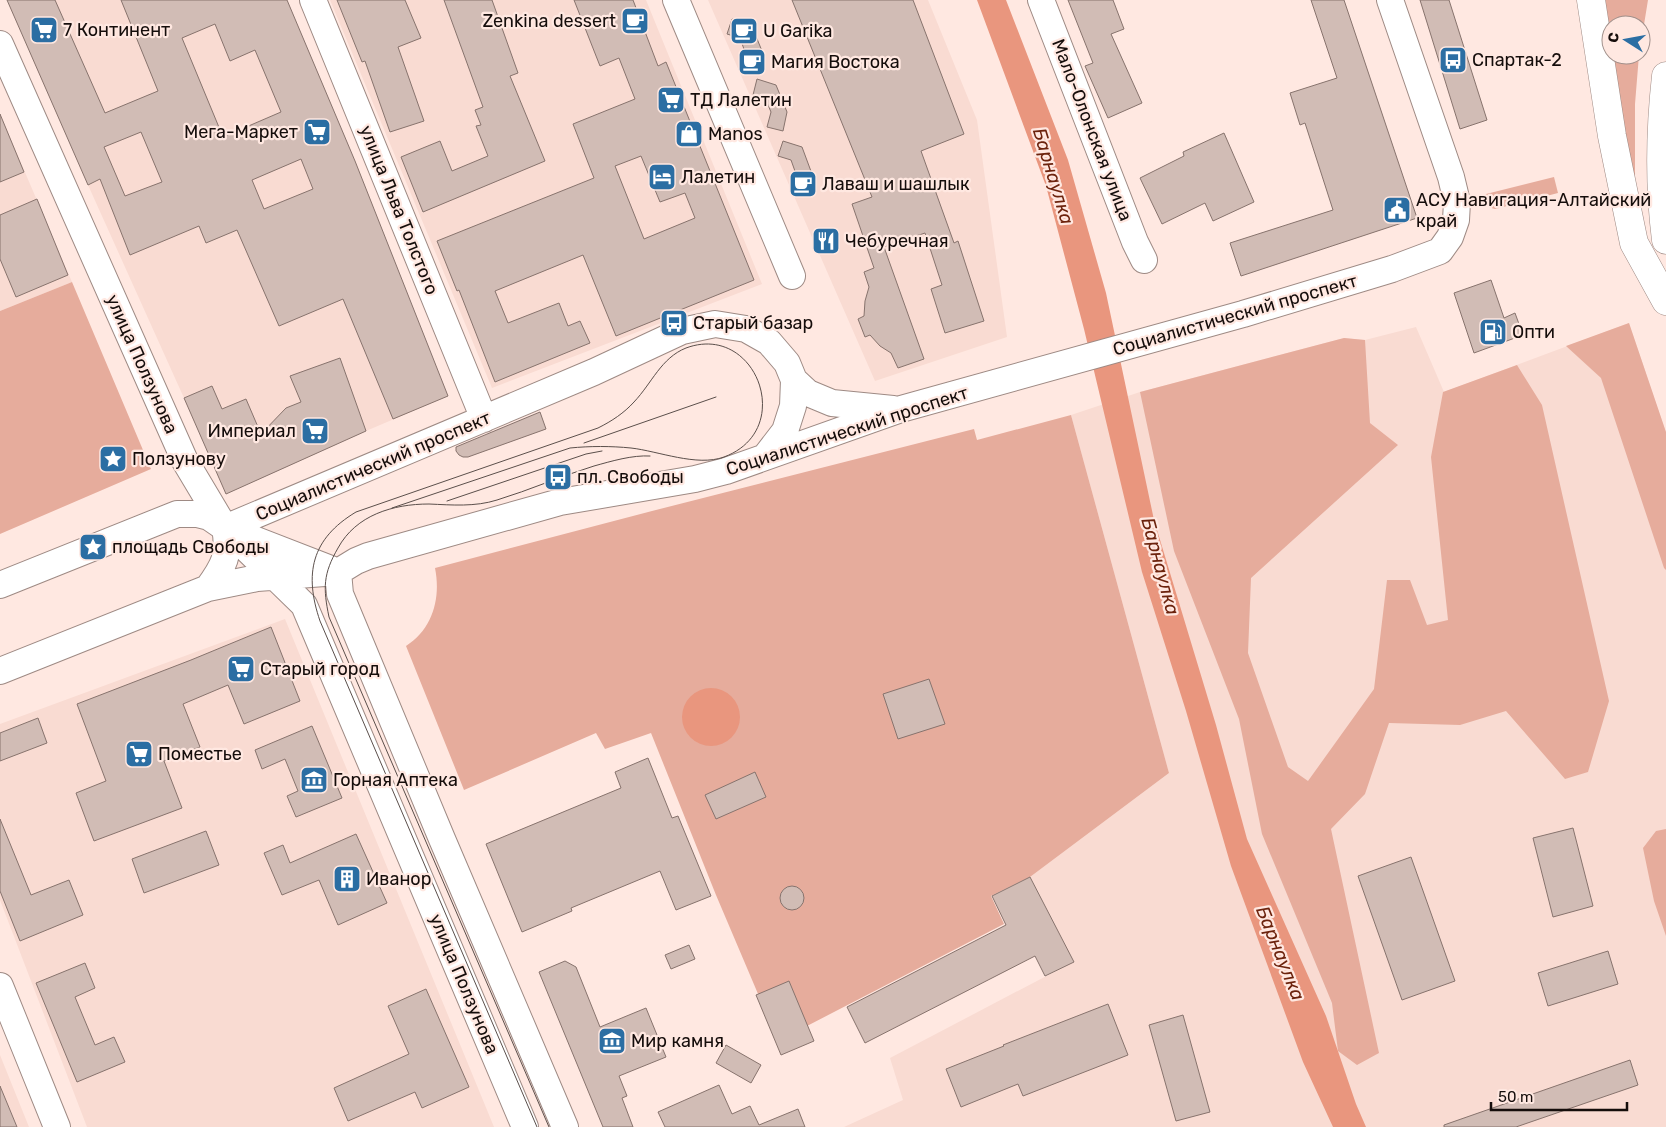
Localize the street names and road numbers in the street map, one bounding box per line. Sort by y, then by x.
street label: Мало-Олонская улица [1047,36,1137,224]
street label: улица Льва Толстого [355,122,443,298]
street label: Социалистический проспект [1110,270,1360,360]
street label: улица Ползунова [101,291,183,437]
street label: Социалистический проспект [723,381,971,481]
street label: Социалистический проспект [252,406,494,526]
street label: улица Ползунова [425,911,503,1057]

